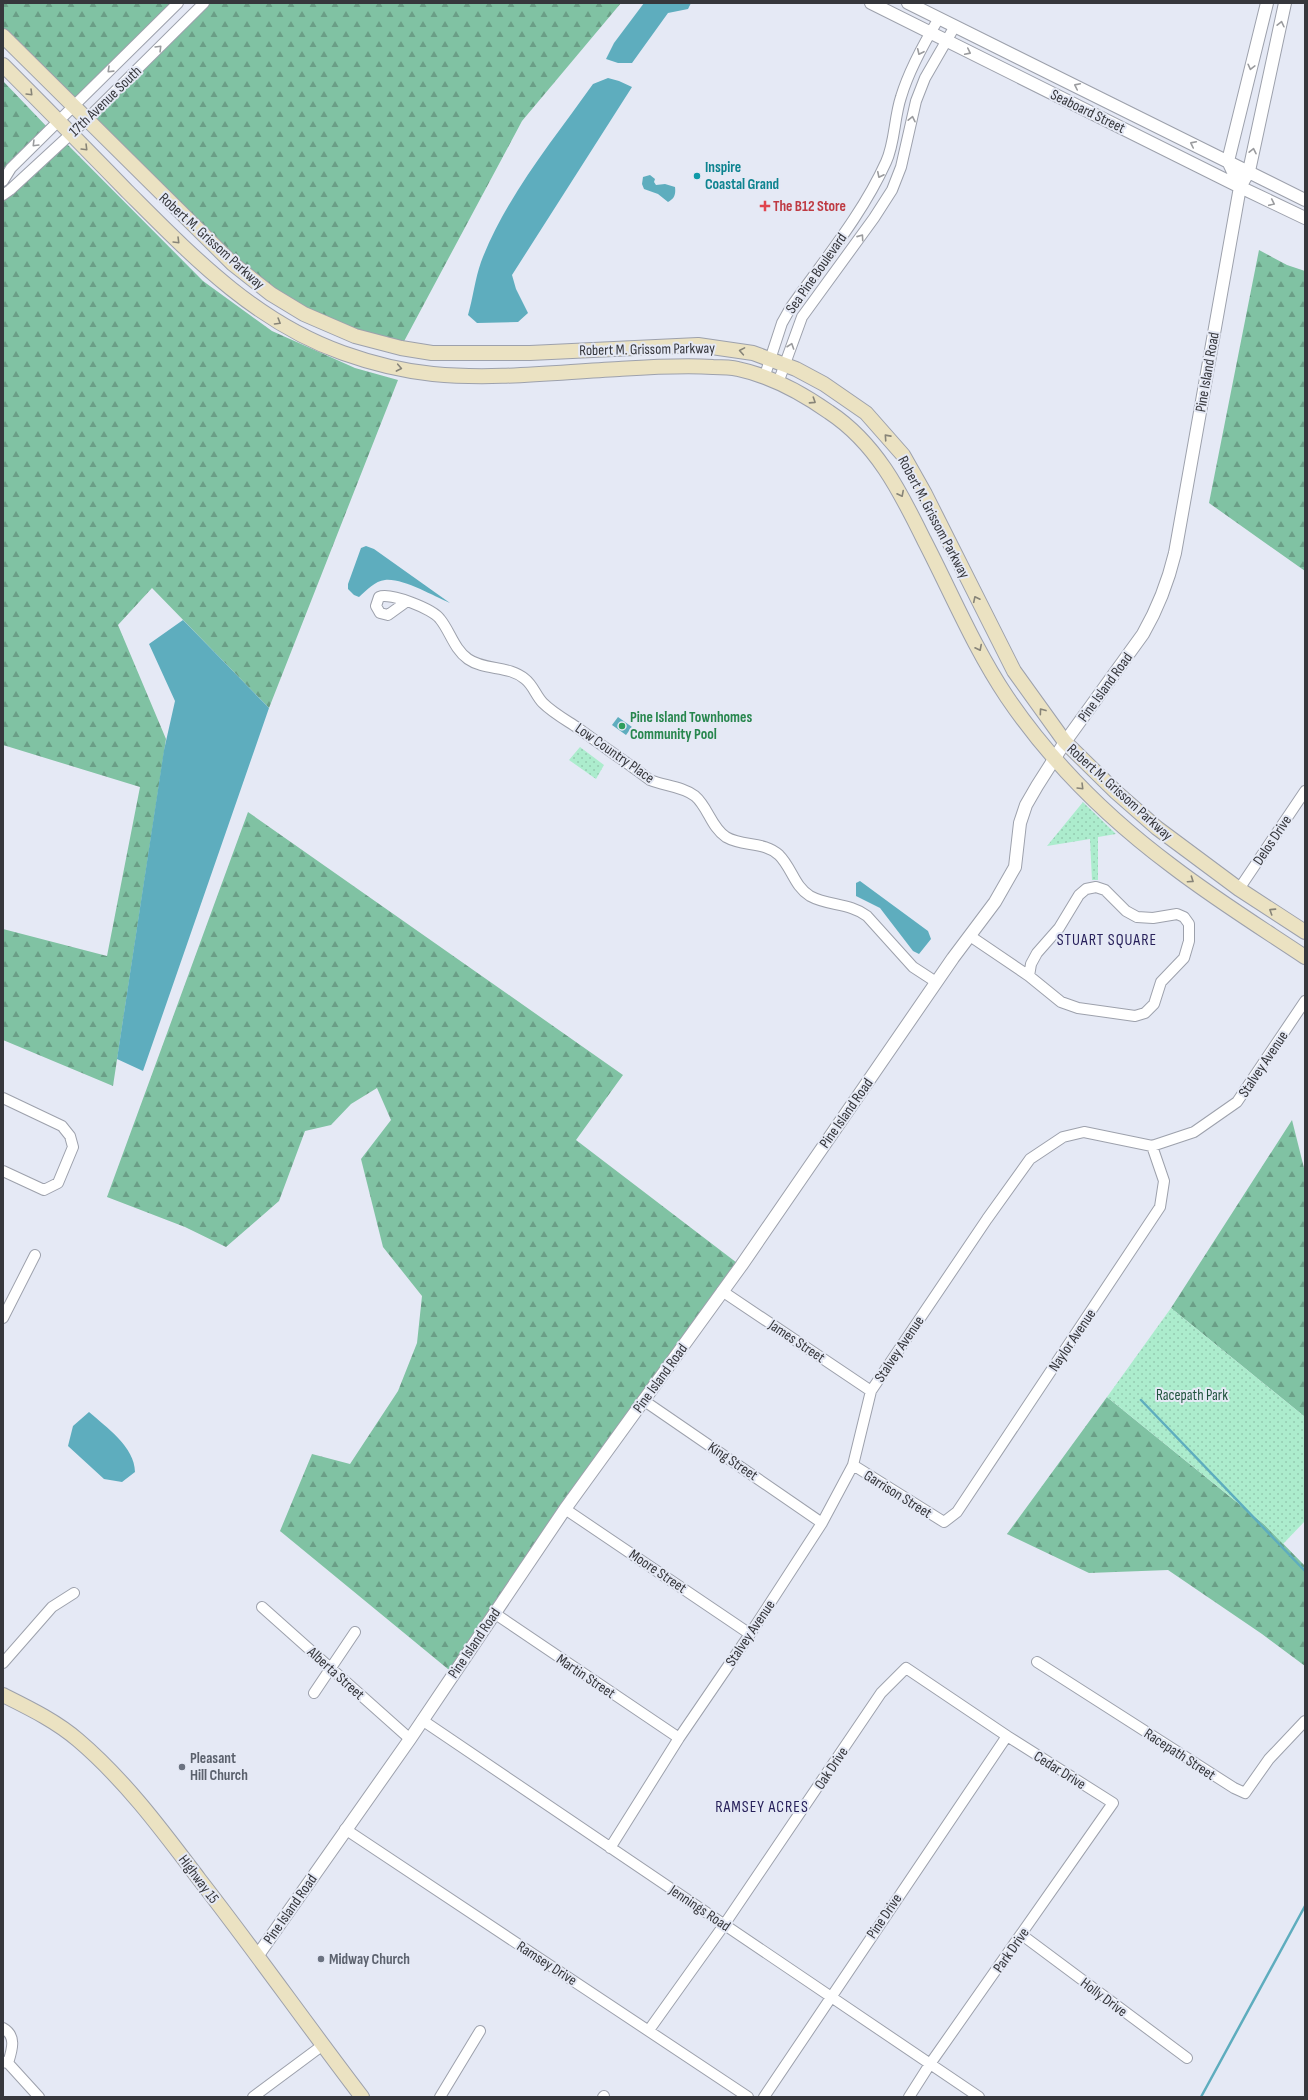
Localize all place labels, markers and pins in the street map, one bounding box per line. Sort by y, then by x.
place label: Inspire Coastal Grand [705,158,779,194]
marker: Inspire Coastal Grand [692,171,702,181]
place label: The B12 Store [773,197,846,216]
marker: The B12 Store [760,201,770,211]
place label: Pine Island Townhomes Community Pool [630,708,752,744]
marker: Pine Island Townhomes Community Pool [617,721,627,731]
place label: Pleasant Hill Church [190,1749,248,1785]
marker: Pleasant Hill Church [177,1762,187,1772]
place label: Midway Church [329,1950,410,1969]
marker: Midway Church [316,1954,326,1964]

